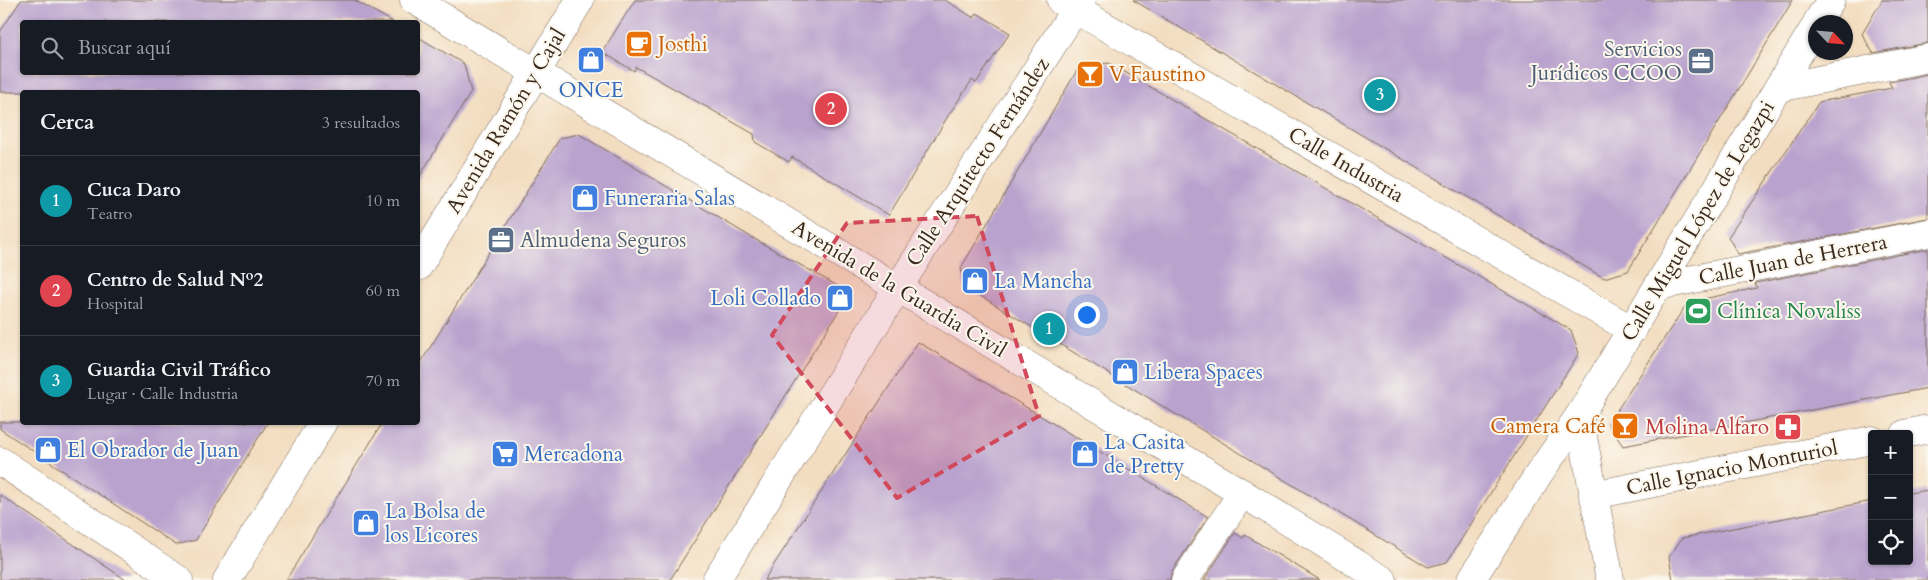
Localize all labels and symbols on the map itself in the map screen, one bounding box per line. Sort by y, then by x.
north arrow [1808,15,1853,60]
street label: Avenida Ramón y Cajal [439,23,573,219]
cafe icon: Josthi [624,29,654,59]
place label: Josthi [655,30,708,59]
place label: Servicios Jurídicos CCOO [1528,35,1682,88]
shop icon: ONCE [576,45,606,75]
office icon: Servicios Jurídicos CCOO [1686,46,1716,76]
street label: Calle Arquitecto Fernández [899,51,1057,272]
bar icon: V Faustino [1075,59,1105,89]
place label: V Faustino [1109,60,1206,89]
place label: ONCE [558,76,624,105]
pin: 3 [1364,76,1396,114]
pin: 2 [815,90,847,128]
street label: Calle Miguel López de Legazpi [1614,95,1782,347]
street label: Calle Industria [1283,120,1409,210]
shop icon: Funeraria Salas [570,183,600,213]
place label: Funeraria Salas [604,184,735,213]
street label: Avenida de la Guardia Civil [786,213,1012,365]
office icon: Almudena Seguros [486,225,516,255]
place label: Almudena Seguros [520,226,686,255]
street label: Calle Juan de Herrera [1696,228,1890,292]
shop icon: La Mancha [960,266,990,296]
place label: La Mancha [994,267,1092,296]
shop icon: Loli Collado [825,283,855,313]
place label: Loli Collado [710,284,821,313]
sports icon: Clínica Novaliss [1683,296,1713,326]
place label: Clínica Novaliss [1717,297,1861,326]
your location [1074,302,1100,328]
pin: 1 [1033,310,1065,348]
shop icon: Libera Spaces [1110,357,1140,387]
place label: Libera Spaces [1144,358,1263,387]
bar icon: Camera Café [1610,411,1640,441]
place label: Camera Café [1490,412,1606,441]
pharmacy icon: Molina Alfaro [1773,412,1803,442]
place label: Molina Alfaro [1645,413,1769,442]
place label: La Casita de Pretty [1104,428,1185,481]
street label: Calle Ignacio Monturiol [1624,433,1840,503]
shop icon: El Obrador de Juan [33,435,63,465]
place label: El Obrador de Juan [67,436,239,465]
supermarket icon: Mercadona [490,439,520,469]
shop icon: La Casita de Pretty [1070,439,1100,469]
place label: Mercadona [524,440,623,469]
place label: La Bolsa de los Licores [385,497,486,550]
shop icon: La Bolsa de los Licores [351,508,381,538]

